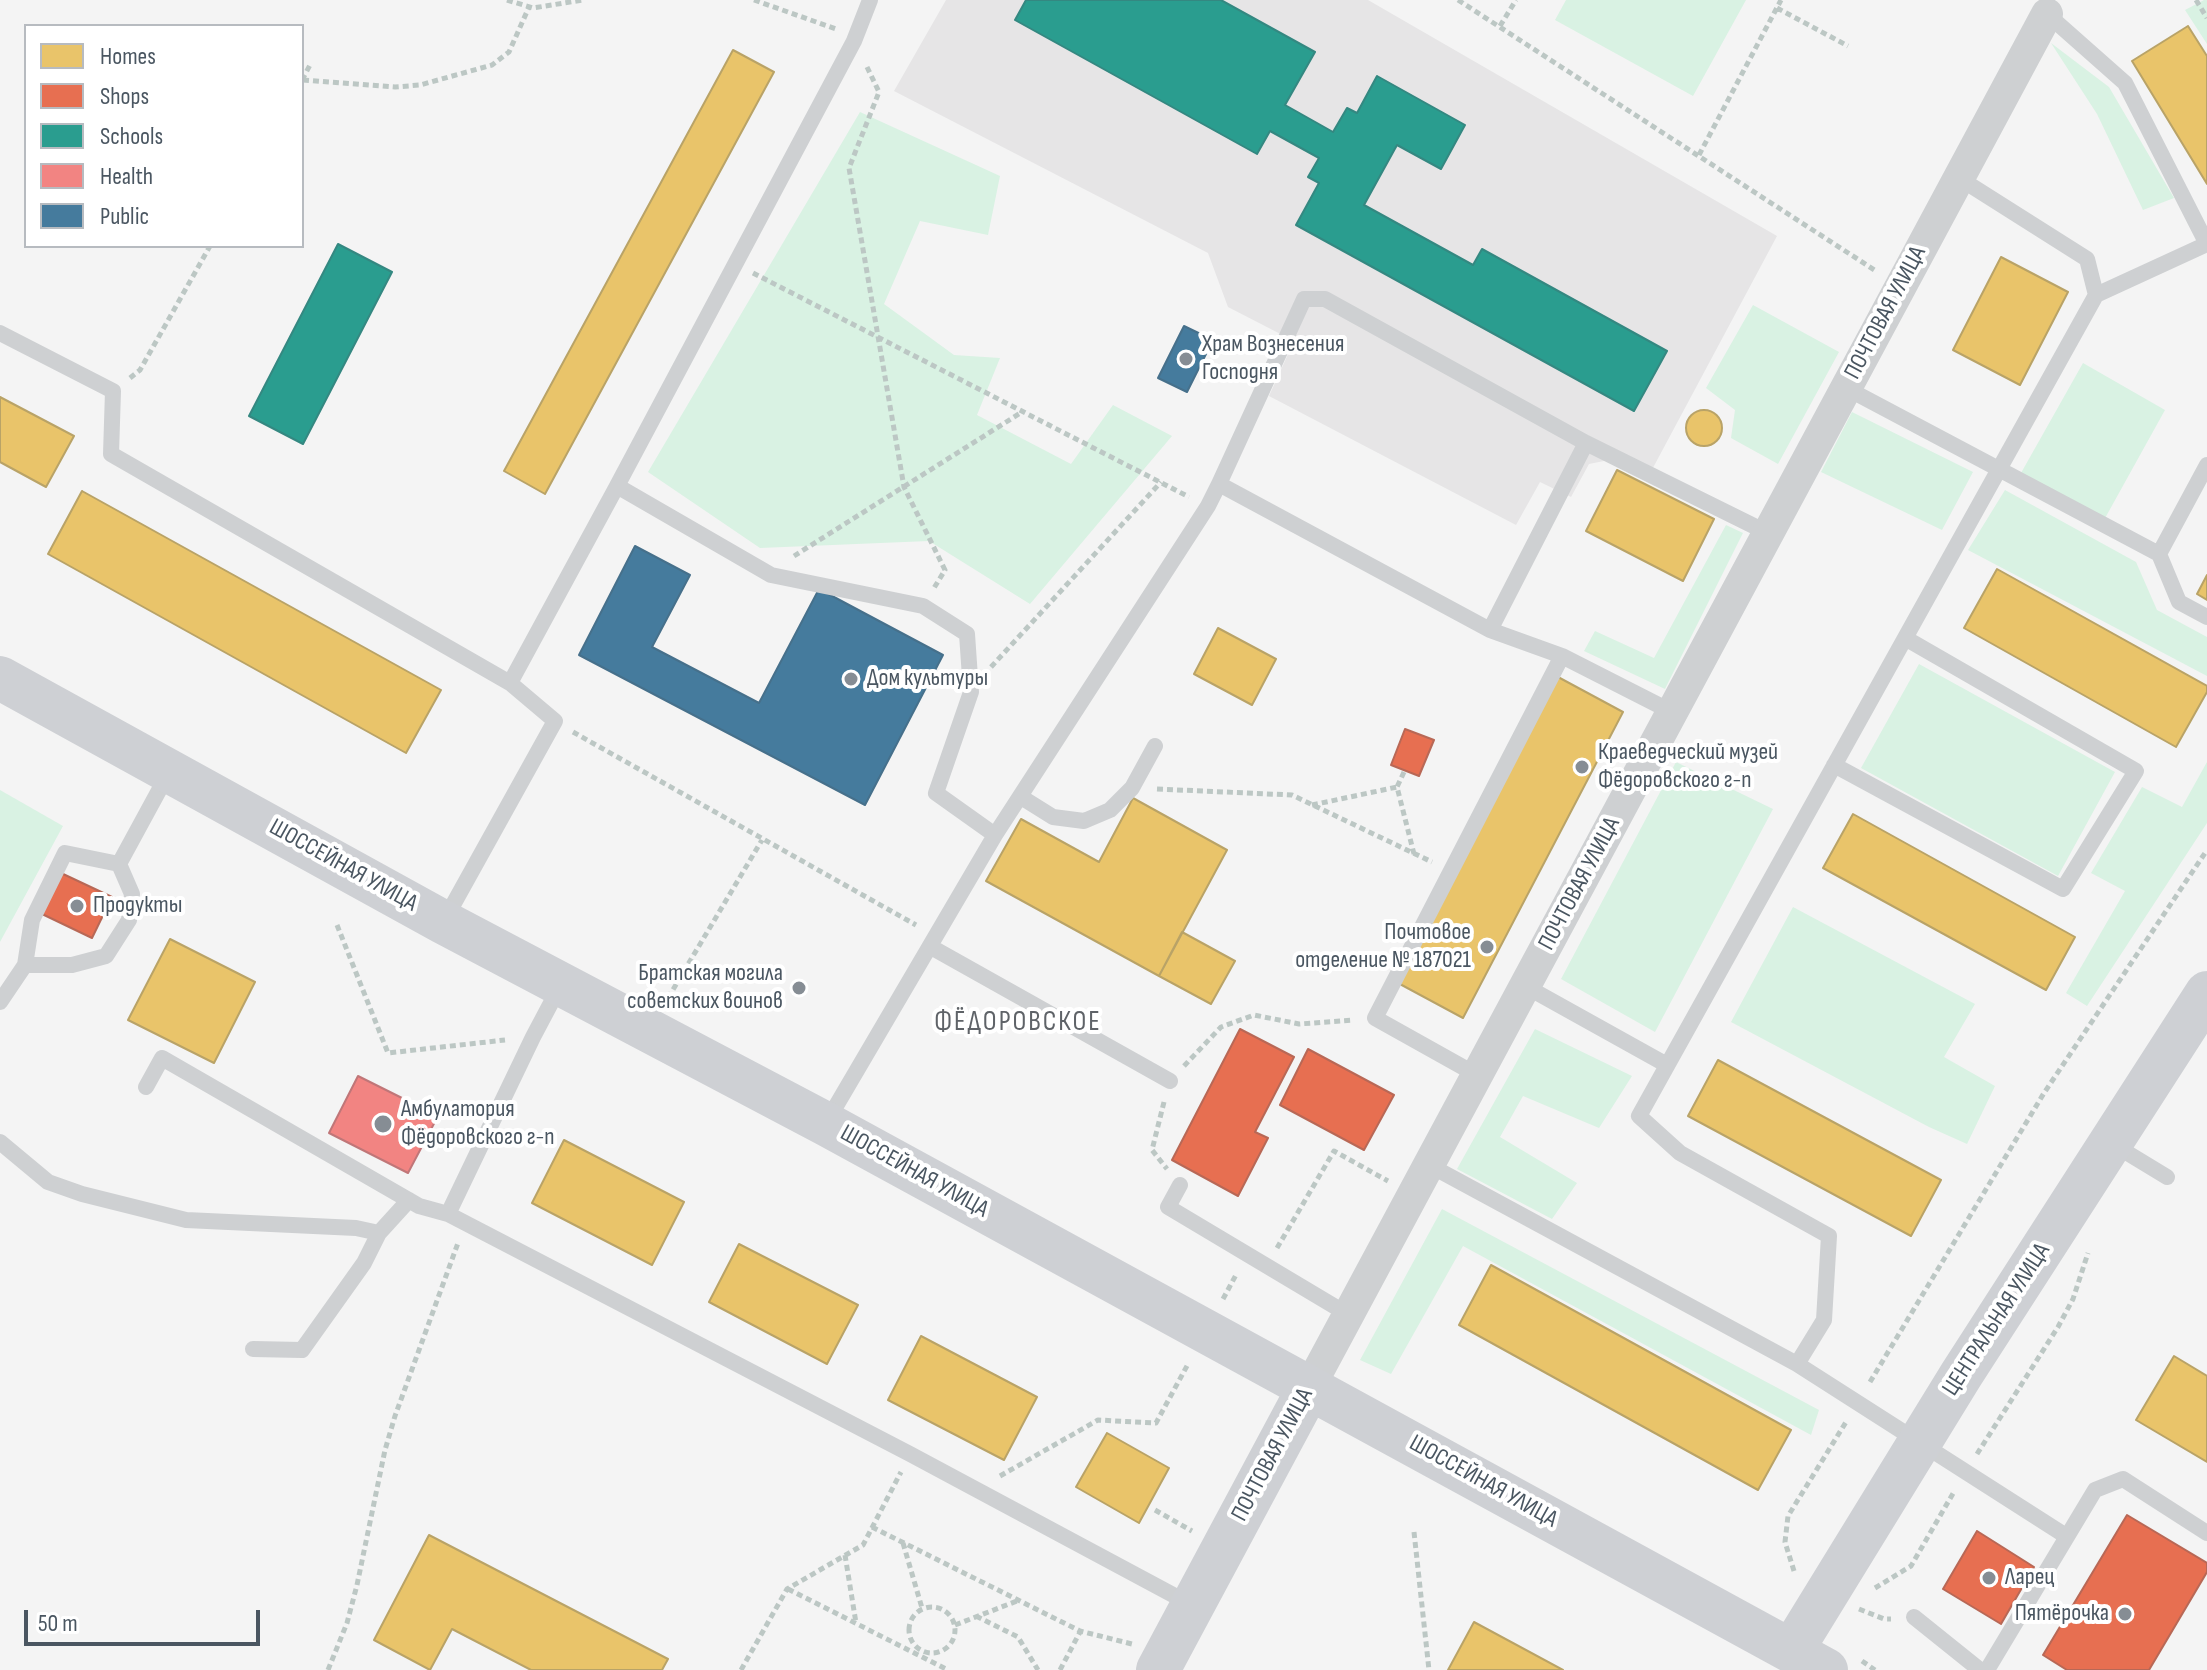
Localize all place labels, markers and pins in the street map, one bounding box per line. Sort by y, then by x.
place label: Храм Вознесения Господня [1202,331,1344,387]
marker: Храм Вознесения Господня [1177,350,1195,368]
place label: Дом культуры [867,665,988,693]
marker: Дом культуры [842,670,860,688]
place label: Краеведческий музей Фёдоровского г-п [1598,739,1778,795]
marker: Краеведческий музей Фёдоровского г-п [1573,758,1591,776]
place label: Продукты [93,892,182,920]
marker: Продукты [68,897,86,915]
place label: Почтовое отделение № 187021 [1295,919,1471,975]
marker: Почтовое отделение № 187021 [1478,938,1496,956]
place label: Братская могила советских воинов [627,960,783,1016]
marker: Братская могила советских воинов [790,979,808,997]
place label: Амбулатория Фёдоровского г-п [401,1096,555,1152]
marker: Амбулатория Фёдоровского г-п [372,1113,394,1135]
place label: Ларец [2005,1564,2054,1592]
marker: Ларец [1980,1569,1998,1587]
place label: Пятёрочка [2015,1600,2109,1628]
marker: Пятёрочка [2116,1605,2134,1623]

